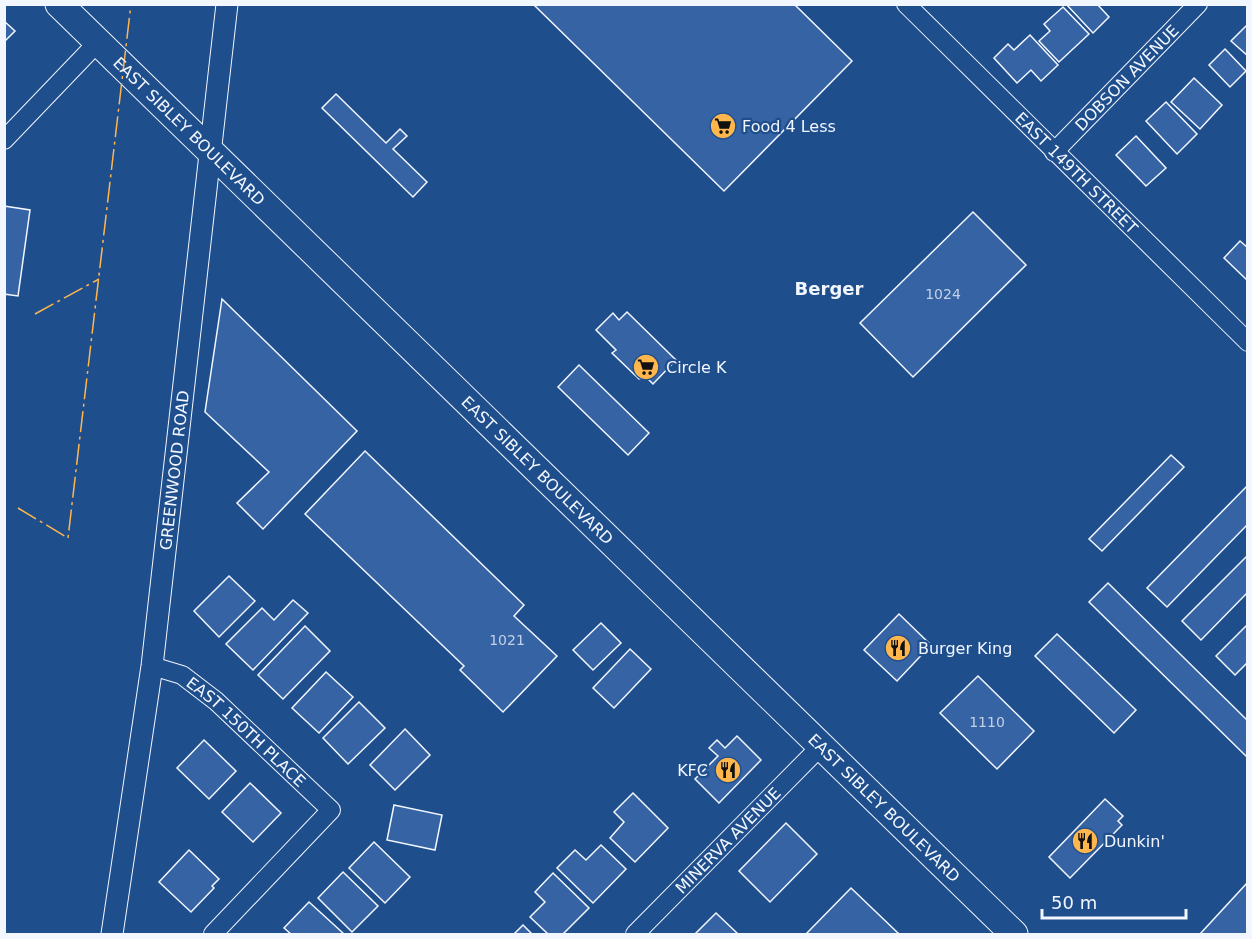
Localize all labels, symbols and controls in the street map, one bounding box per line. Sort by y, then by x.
street label: DOBSON AVENUE [1071,21,1182,134]
street label: EAST SIBLEY BOULEVARD [110,53,269,209]
street label: EAST 149TH STREET [1011,108,1142,237]
supermarket icon: Food 4 Less [708,111,738,141]
place label: Food 4 Less [742,117,836,136]
district label: Berger [795,278,864,299]
house number: 1024 [925,286,961,302]
supermarket icon: Circle K [631,352,661,382]
place label: Circle K [666,358,727,377]
street label: GREENWOOD ROAD [156,389,193,551]
street label: EAST SIBLEY BOULEVARD [458,392,617,548]
house number: 1021 [489,632,525,648]
restaurant icon: Burger King [883,633,913,663]
place label: Burger King [918,639,1012,658]
street label: EAST 150TH PLACE [183,673,310,791]
house number: 1110 [969,714,1005,730]
street label: EAST SIBLEY BOULEVARD [805,730,964,886]
restaurant icon: KFC [713,755,743,785]
place label: KFC [677,761,708,780]
street label: MINERVA AVENUE [671,783,784,897]
restaurant icon: Dunkin' [1070,826,1100,856]
place label: Dunkin' [1104,832,1165,851]
scale bar [1042,882,1186,920]
text: 50 m [1051,892,1097,913]

